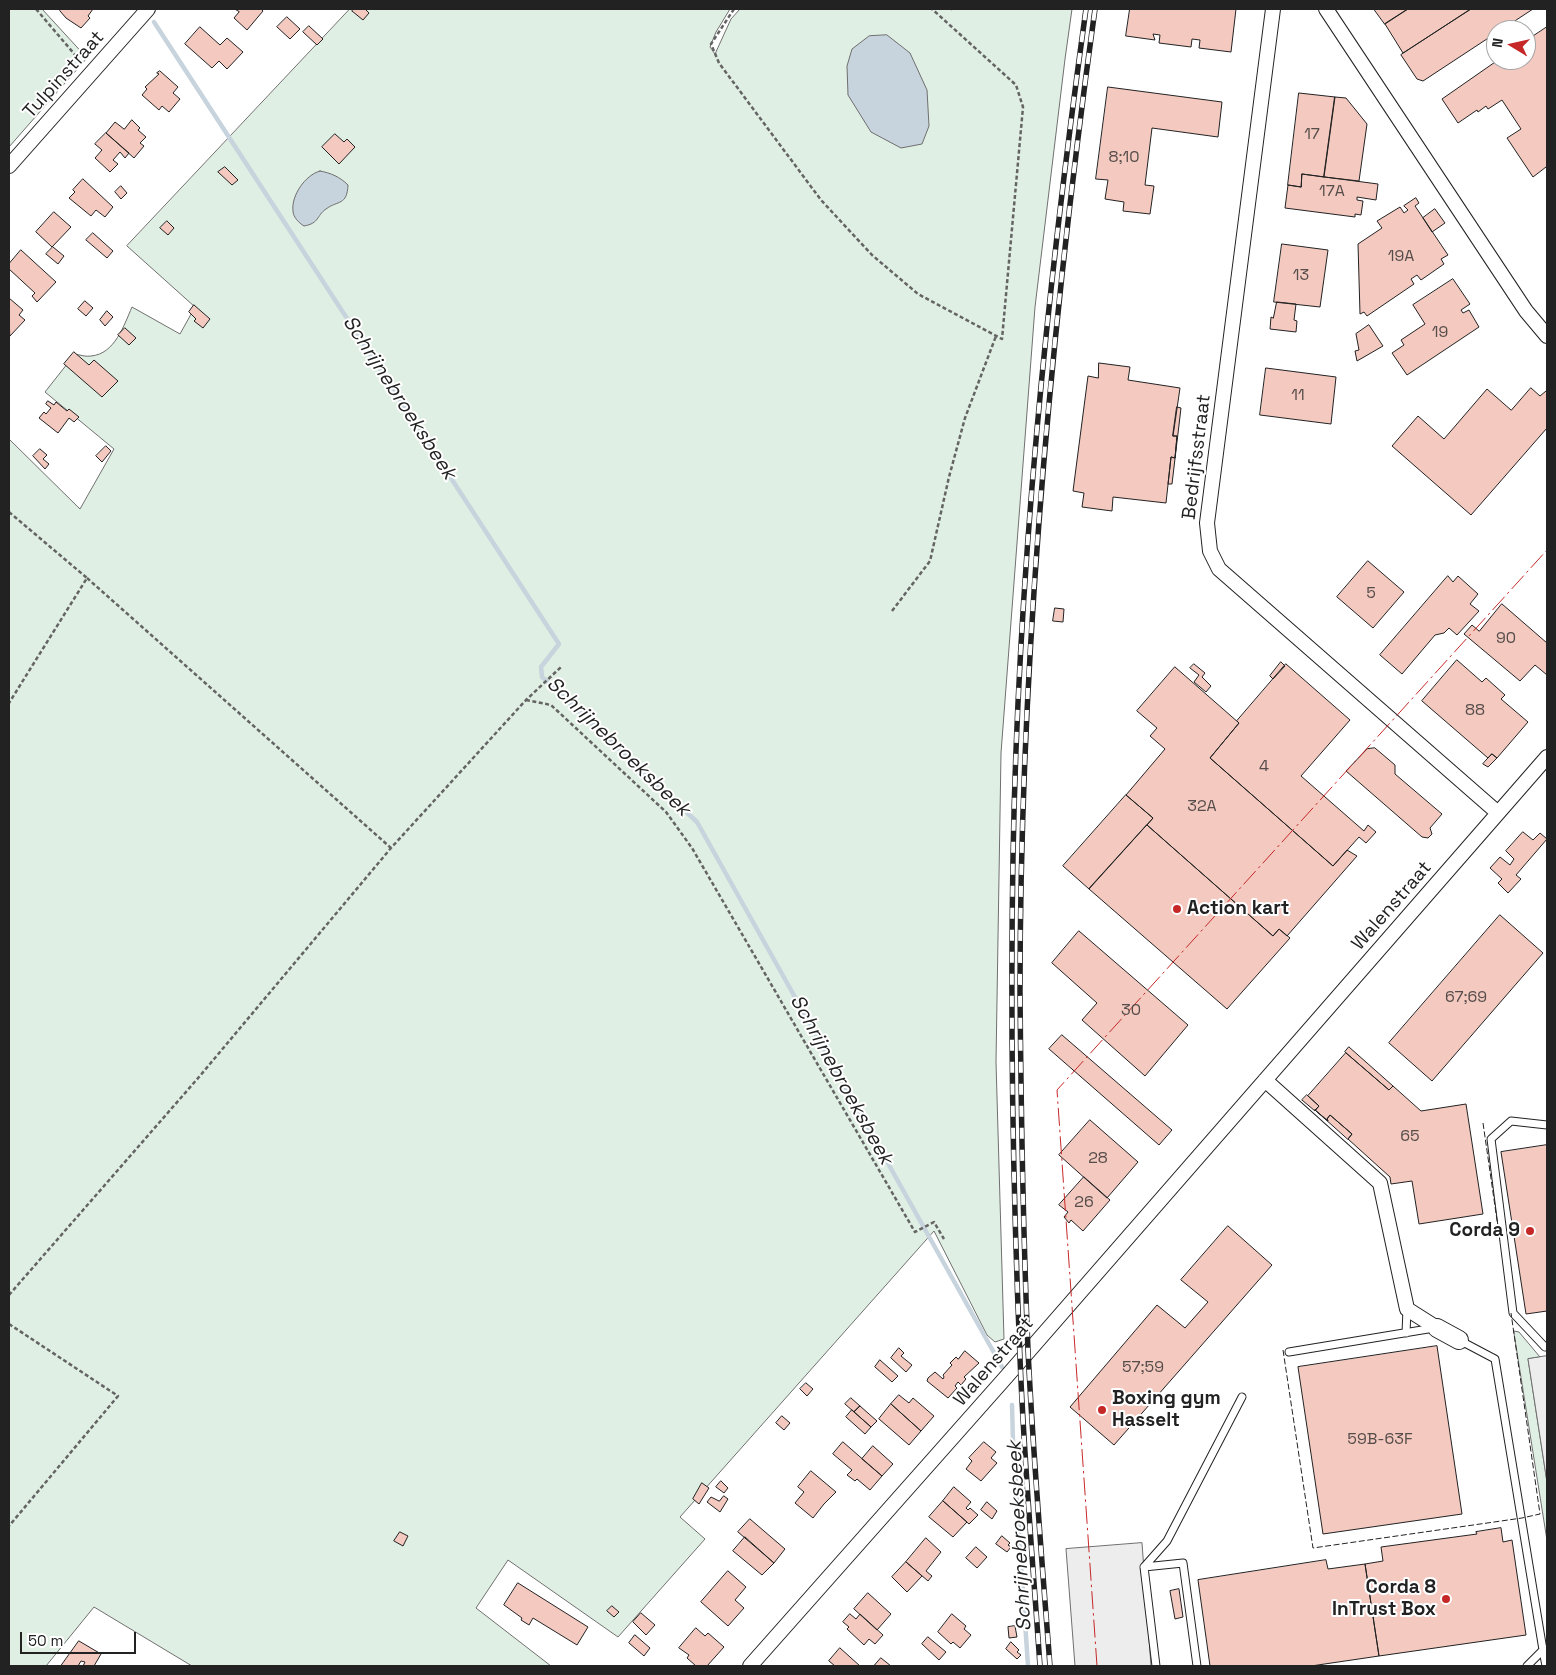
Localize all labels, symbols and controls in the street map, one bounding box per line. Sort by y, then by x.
north arrow [1486,20,1536,70]
street label: Tulpinstraat [19,27,109,123]
text: N [1488,37,1507,49]
house number: 17 [1304,125,1320,145]
house number: 8;10 [1109,148,1139,168]
house number: 17A [1319,182,1345,202]
house number: 19A [1388,247,1414,267]
house number: 13 [1293,266,1309,286]
water label: Schrijnebroeksbeek [337,312,461,484]
house number: 19 [1432,323,1448,343]
house number: 11 [1291,386,1305,406]
street label: Bedrijfsstraat [1178,393,1216,521]
house number: 5 [1366,584,1376,604]
house number: 90 [1496,629,1516,649]
water label: Schrijnebroeksbeek [541,672,695,822]
house number: 88 [1465,701,1485,721]
house number: 4 [1259,757,1269,777]
house number: 32A [1187,797,1217,817]
street label: Walenstraat [1347,857,1437,955]
place label: Action kart [1187,898,1289,920]
marker: Action kart [1171,903,1183,915]
house number: 67;69 [1445,988,1487,1008]
water label: Schrijnebroeksbeek [784,991,898,1169]
house number: 30 [1121,1001,1141,1021]
house number: 65 [1400,1127,1420,1147]
house number: 28 [1088,1149,1108,1169]
house number: 26 [1074,1193,1094,1213]
place label: Corda 9 [1449,1220,1520,1242]
marker: Corda 9 [1524,1225,1536,1237]
street label: Walenstraat [949,1313,1039,1411]
house number: 57;59 [1122,1358,1164,1378]
place label: Boxing gym Hasselt [1112,1388,1221,1432]
marker: Boxing gym Hasselt [1096,1404,1108,1416]
house number: 59B-63F [1347,1430,1413,1450]
water label: Schrijnebroeksbeek [1003,1440,1037,1632]
place label: Corda 8 InTrust Box [1332,1577,1436,1621]
marker: Corda 8 InTrust Box [1440,1593,1452,1605]
scale bar [22,1622,139,1654]
text: 50 m [28,1631,63,1650]

